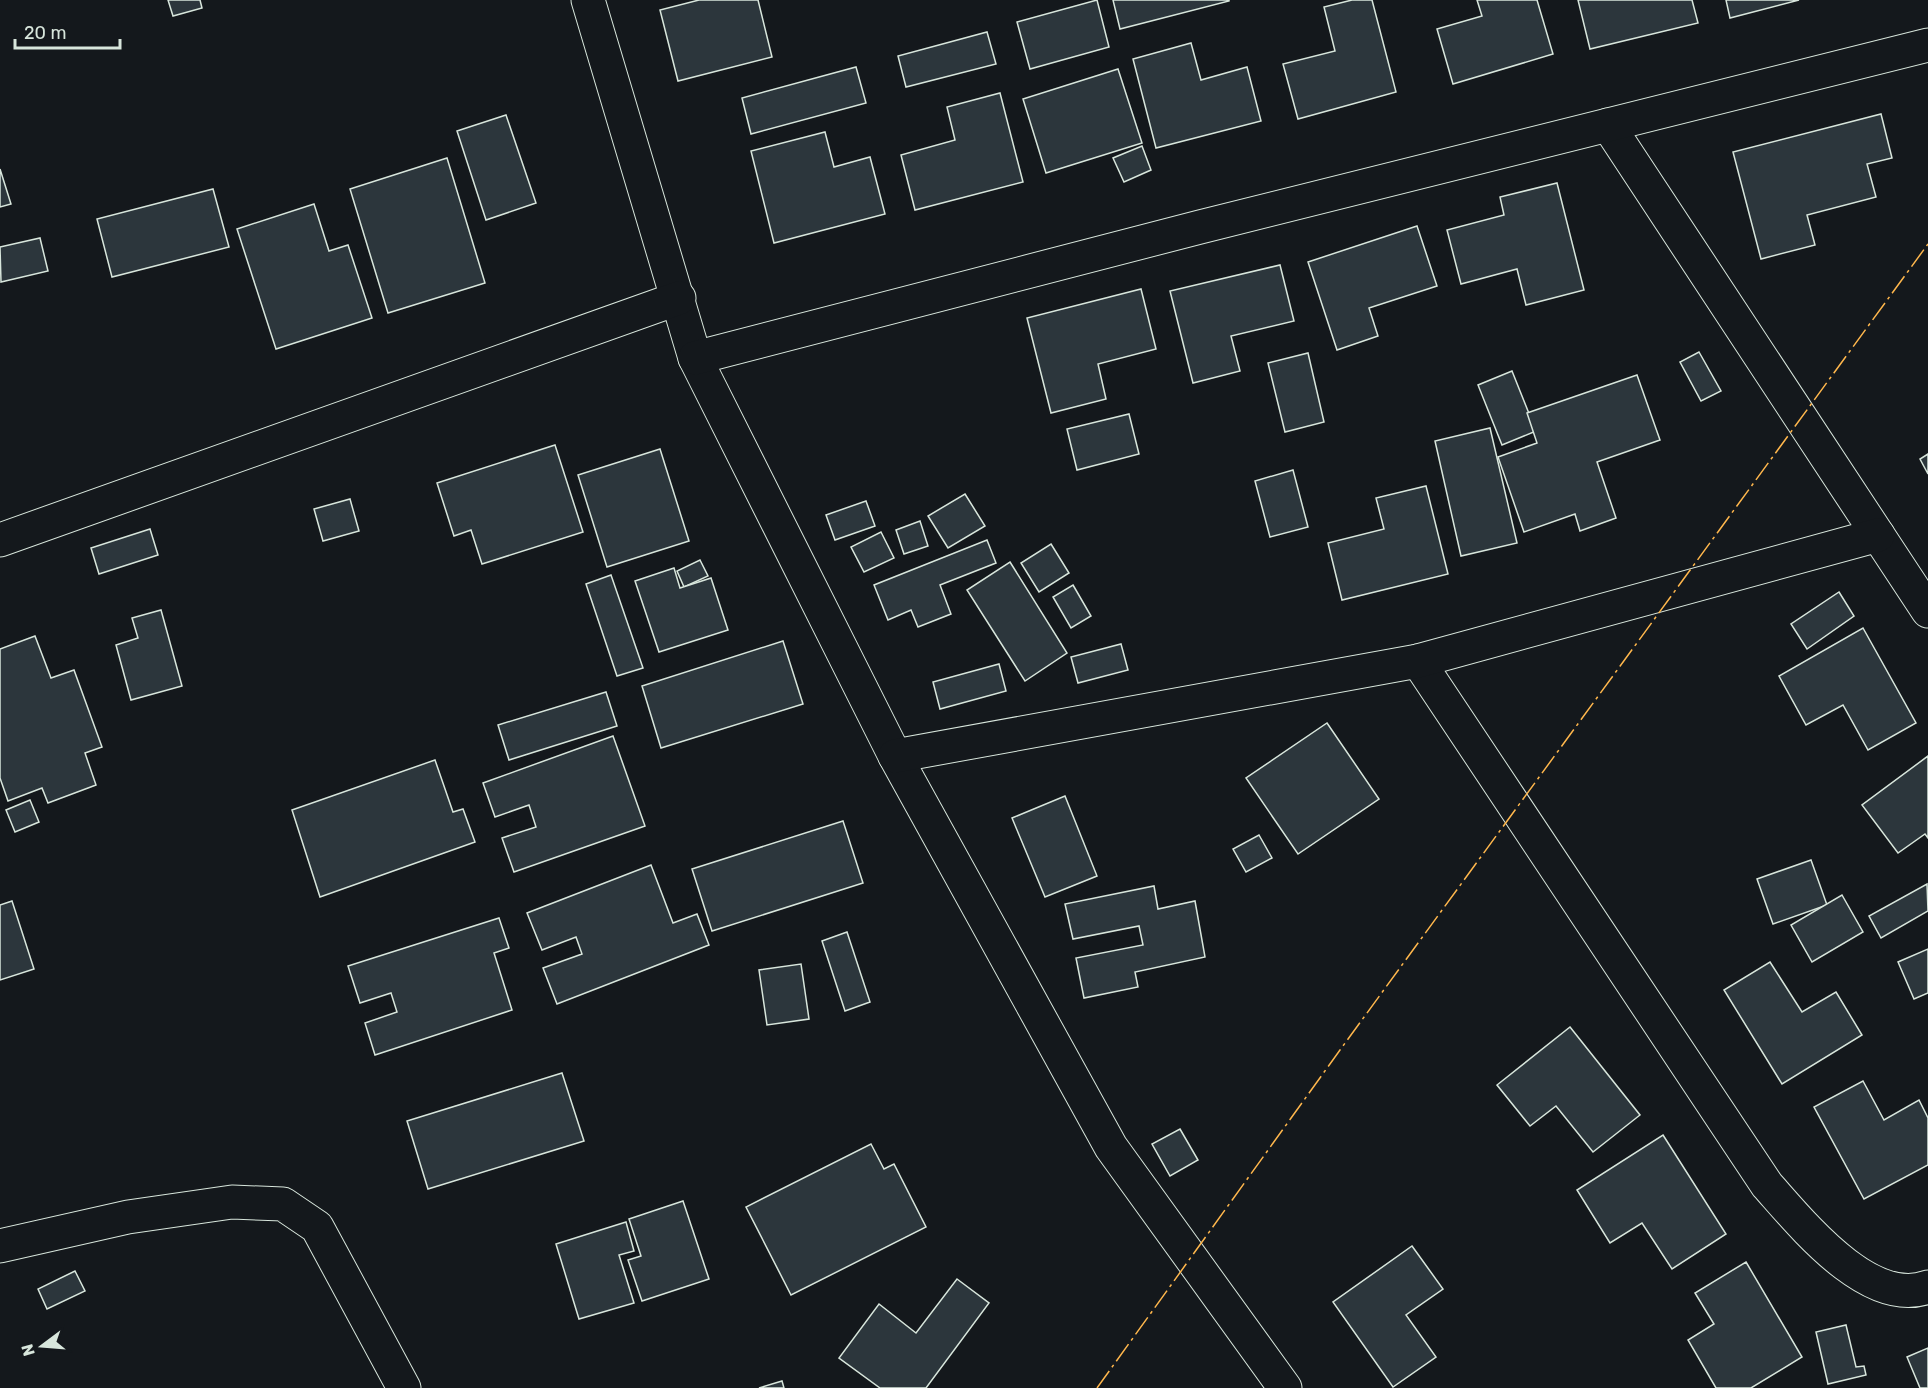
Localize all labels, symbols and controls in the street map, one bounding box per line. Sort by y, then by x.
scale bar [15,12,120,50]
text: 20 m [24,22,66,44]
north arrow [12,1316,72,1376]
text: N [17,1342,39,1358]

